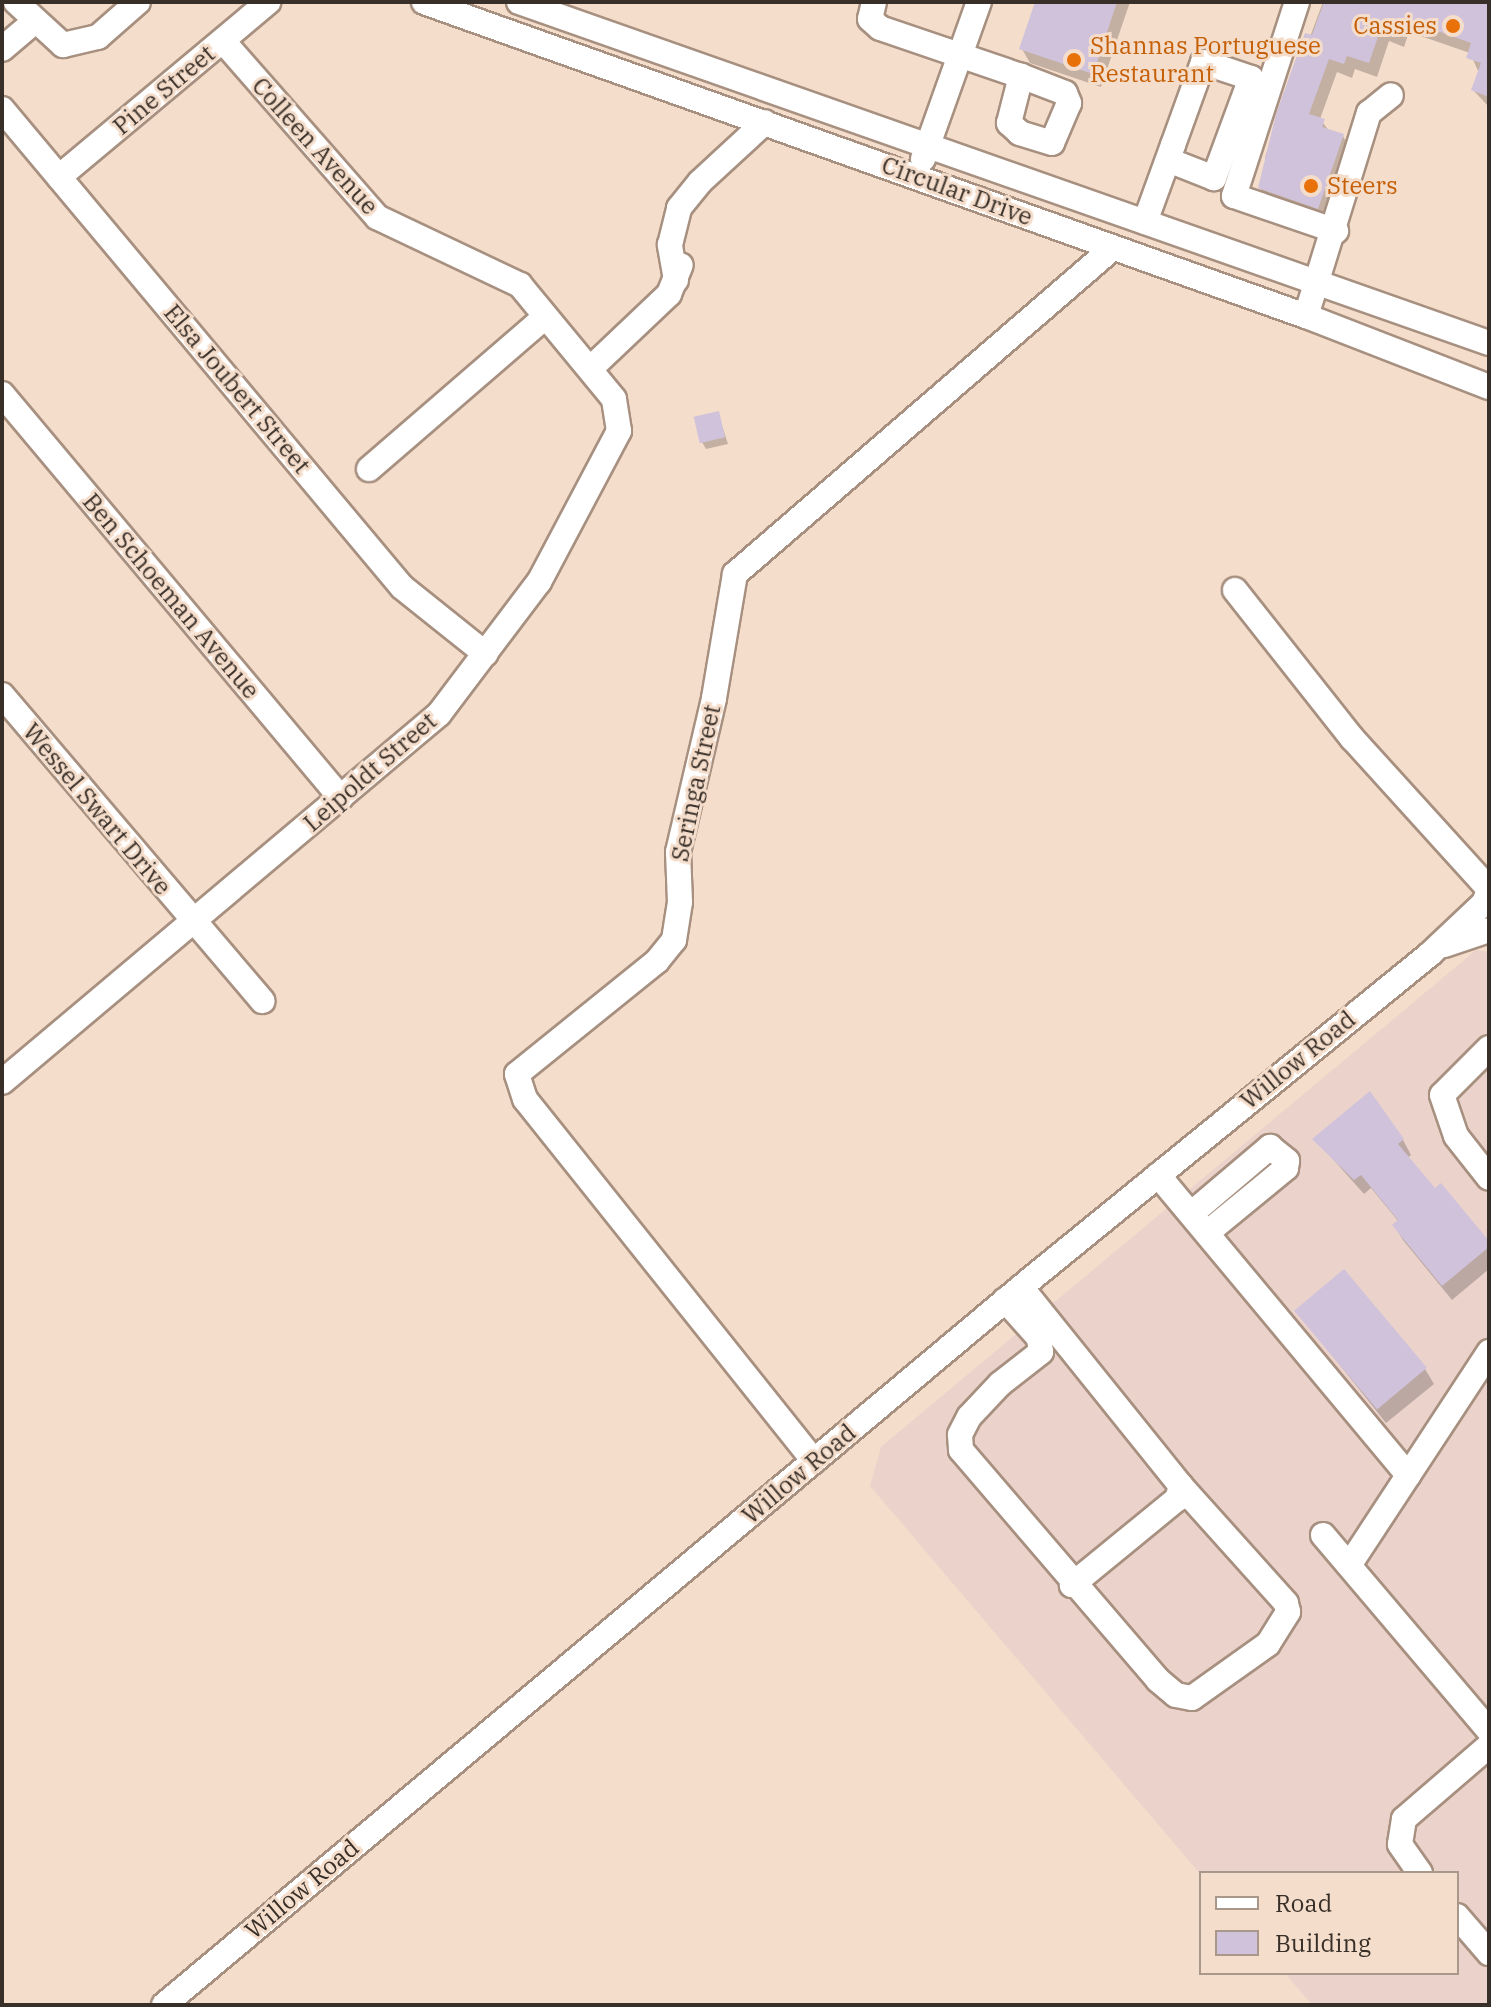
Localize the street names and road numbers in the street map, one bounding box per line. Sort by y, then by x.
street label: Pine Street [107,39,221,141]
street label: Colleen Avenue [246,72,384,220]
street label: Circular Drive [878,150,1036,232]
street label: Elsa Joubert Street [158,299,316,479]
street label: Ben Schoeman Avenue [77,487,265,705]
street label: Seringa Street [665,702,727,864]
street label: Leipoldt Street [298,707,442,837]
street label: Wessel Swart Drive [17,717,177,901]
street label: Willow Road [1235,1005,1361,1115]
street label: Willow Road [736,1418,862,1530]
street label: Willow Road [239,1833,365,1945]

